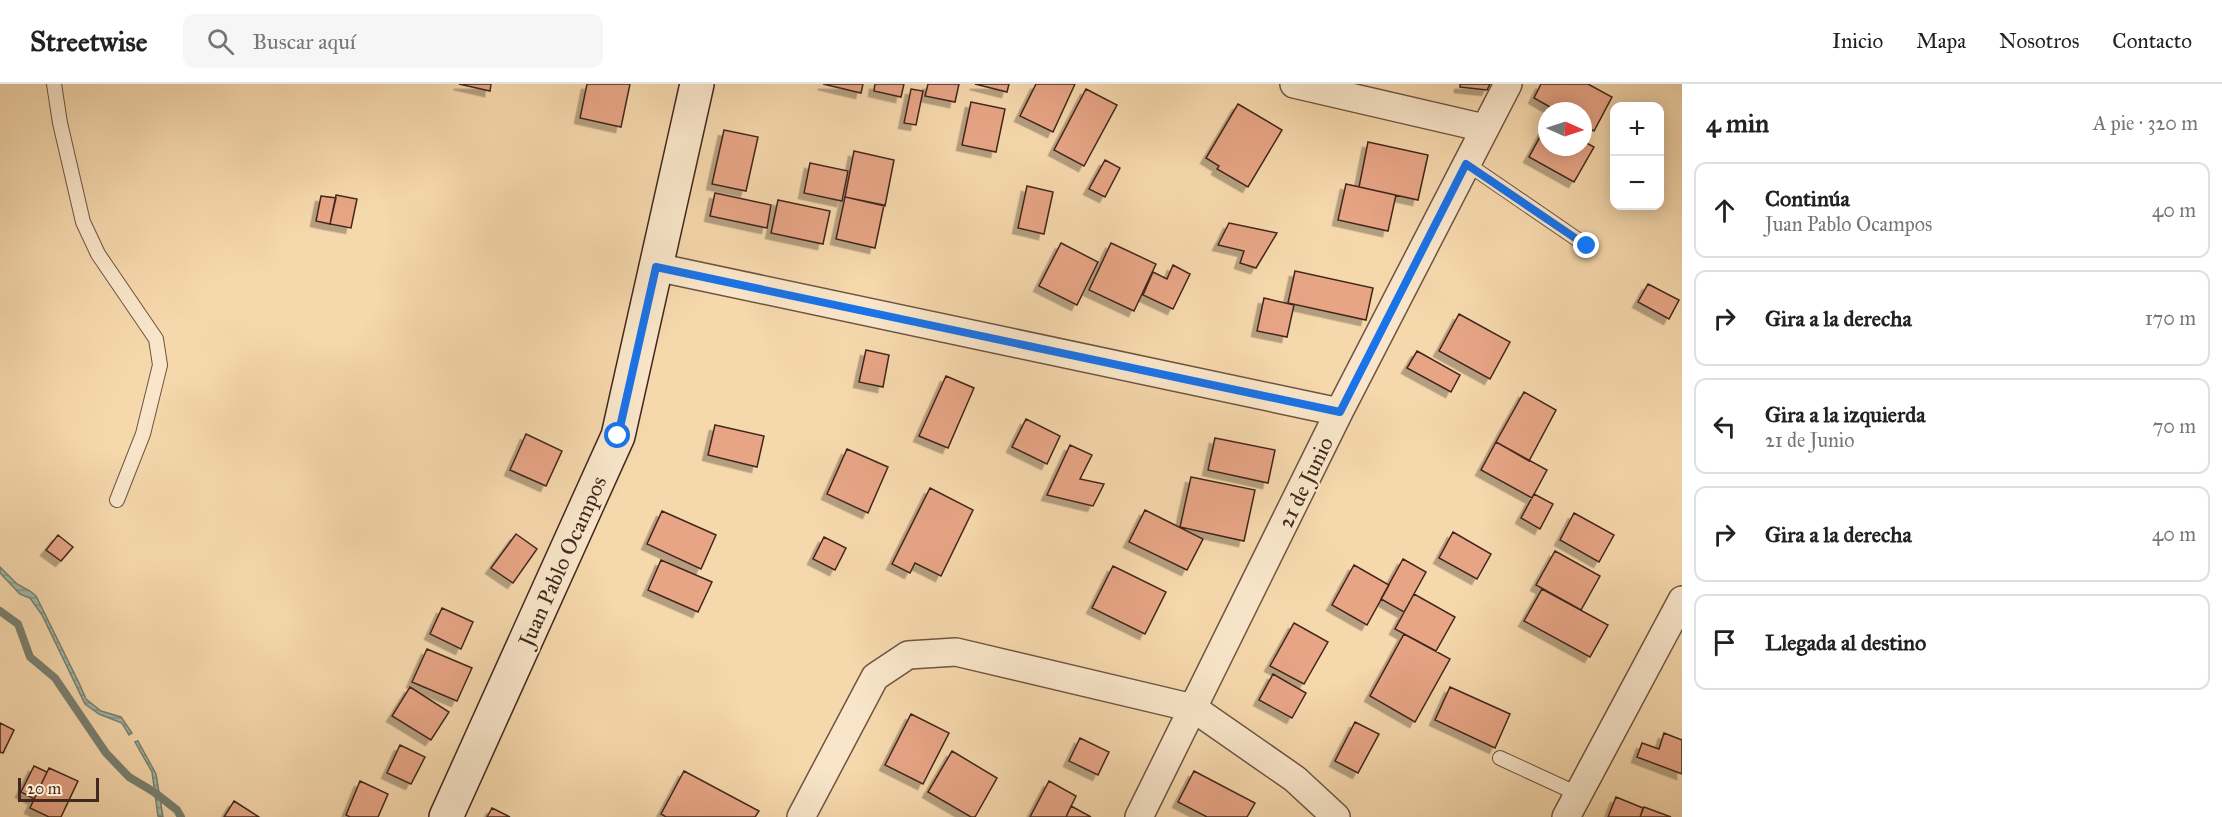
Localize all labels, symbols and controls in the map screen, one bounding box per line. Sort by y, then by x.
search box [183,14,603,68]
text: Streetwise [30,24,147,59]
icon: search [204,25,237,58]
text: Buscar aquí [252,28,356,55]
text: Inicio [1832,28,1883,54]
text: Mapa [1916,28,1966,54]
text: Nosotros [1999,28,2079,54]
text: Contacto [2112,28,2192,54]
north arrow [1538,102,1592,156]
map controls [1610,102,1664,210]
button: + [1610,102,1664,156]
text: 4 min [1706,107,1769,139]
text: A pie · 320 m [2093,111,2198,135]
button: − [1610,156,1664,210]
text: Continúa [1765,185,1850,212]
icon: ahead [1708,194,1741,227]
text: 40 m [2152,198,2196,222]
text: Juan Pablo Ocampos [1765,212,1932,236]
route end [1573,232,1599,258]
icon: right [1708,302,1741,335]
text: Gira a la derecha [1765,305,1912,332]
text: 170 m [2145,306,2196,330]
text: Gira a la izquierda [1765,401,1926,428]
icon: left [1708,410,1741,443]
text: 70 m [2153,414,2196,438]
route start [604,422,630,448]
text: 21 de Junio [1765,428,1855,452]
street label: 21 de Junio [1272,432,1339,532]
street label: Juan Pablo Ocampos [512,472,612,653]
icon: right [1708,518,1741,551]
text: Gira a la derecha [1765,521,1912,548]
text: 40 m [2152,522,2196,546]
icon: arrive [1708,626,1741,659]
text: Llegada al destino [1765,629,1926,656]
scale bar [18,775,99,802]
text: 20 m [27,779,61,798]

